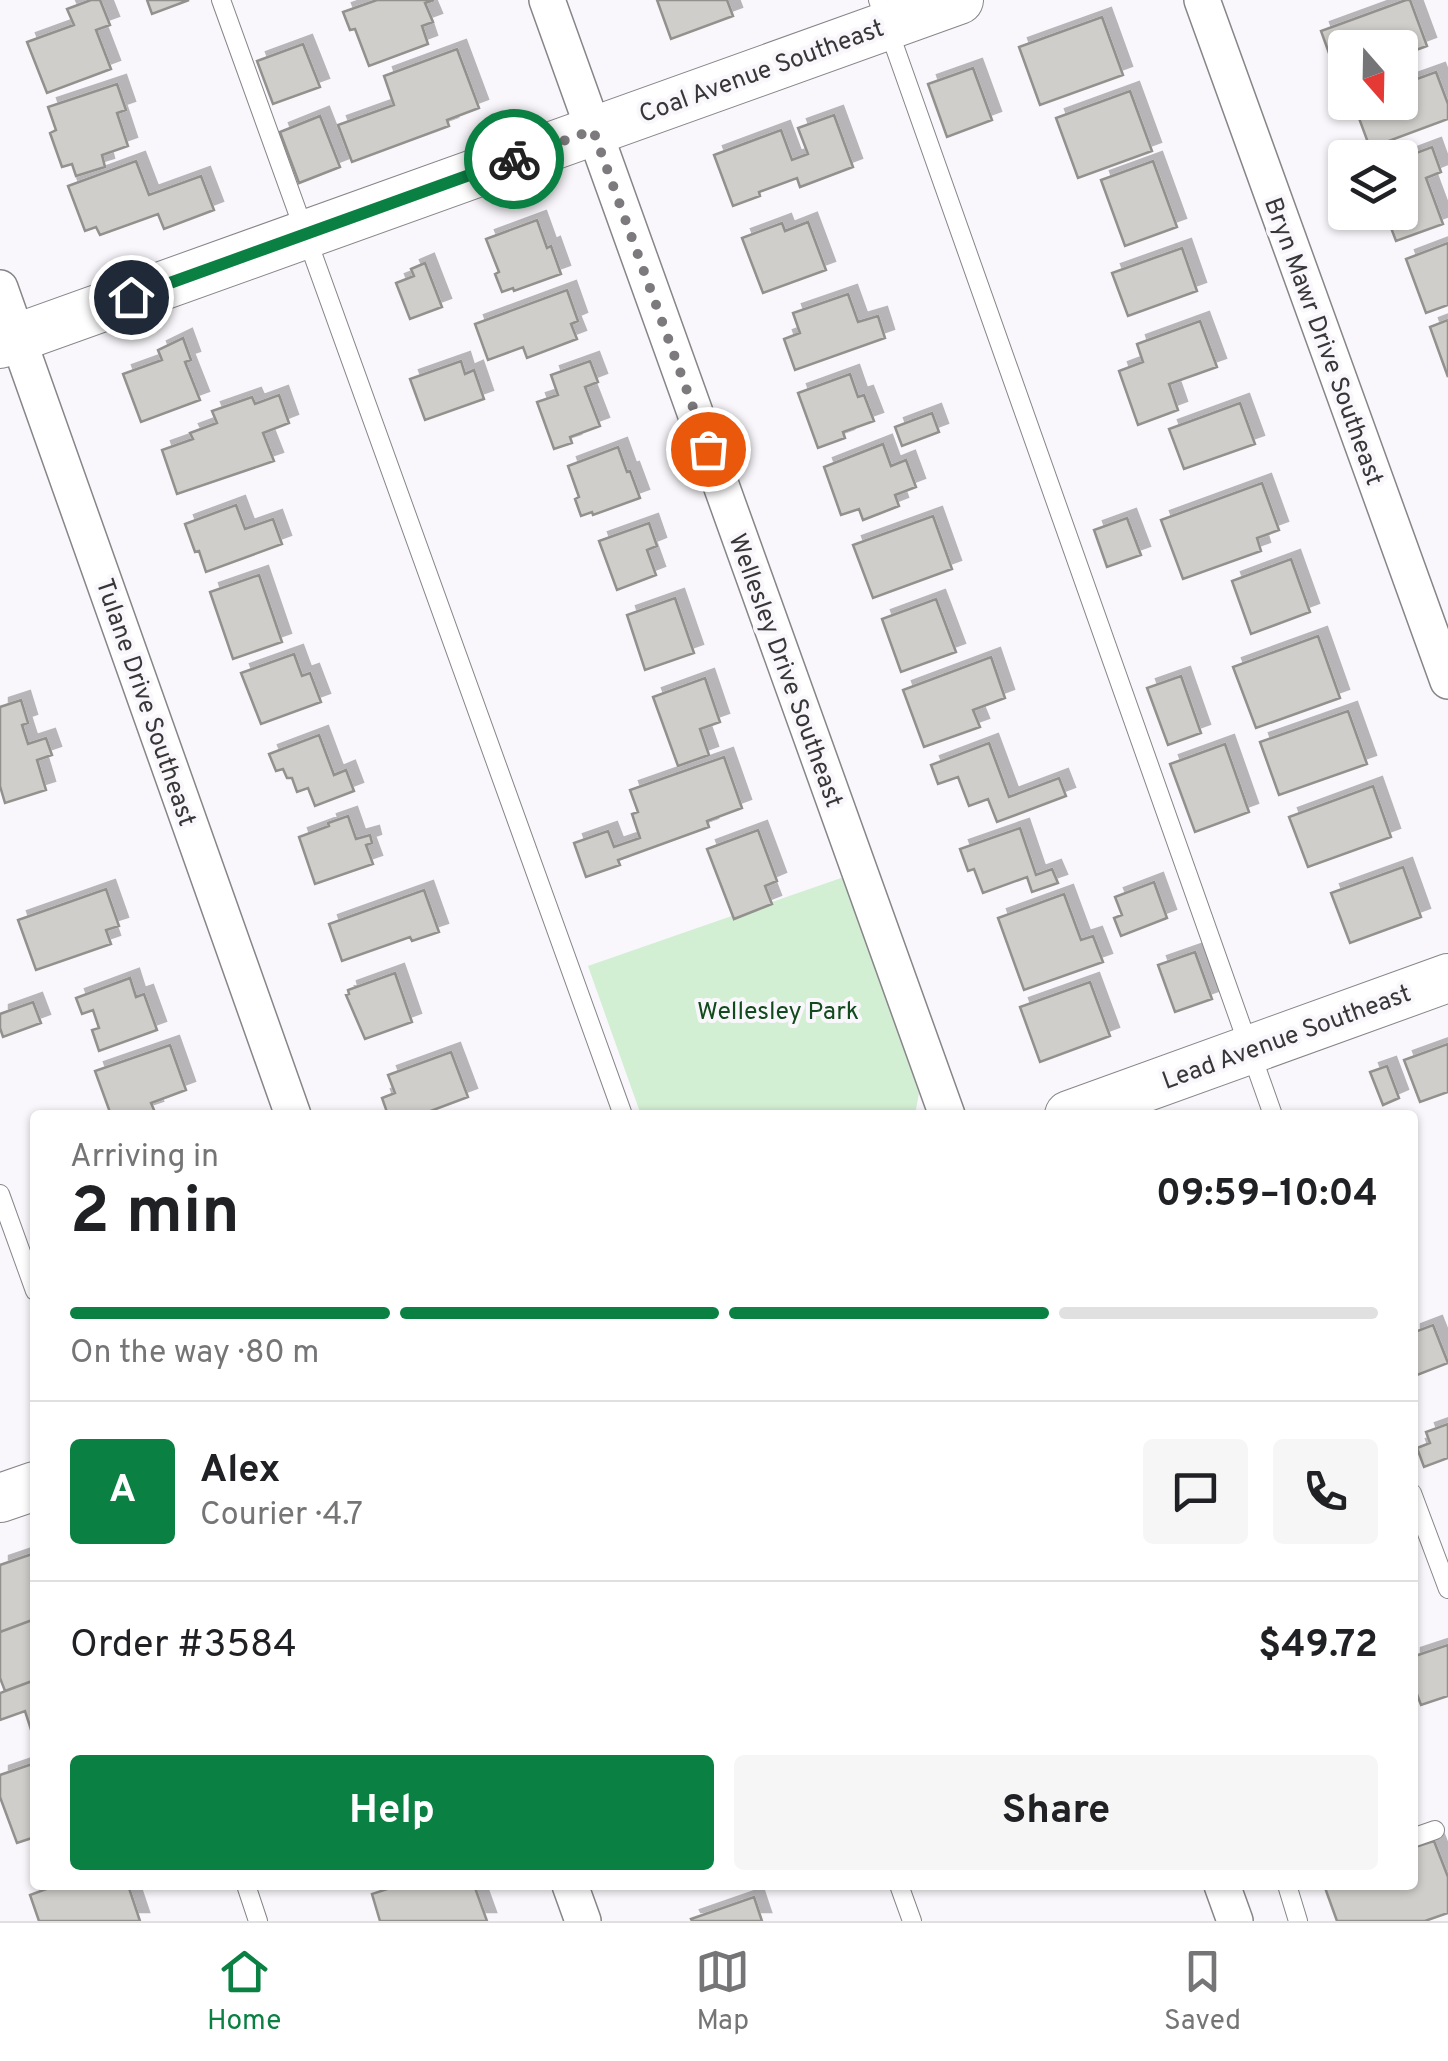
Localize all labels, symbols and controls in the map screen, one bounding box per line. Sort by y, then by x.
street label: Coal Avenue Southeast [635,14,889,132]
north arrow [1328,30,1418,120]
map controls [1328,30,1418,230]
courier [464,109,564,209]
icon: bike [487,132,542,187]
button: layers [1328,140,1418,230]
street label: Bryn Mawr Drive Southeast [1255,194,1389,490]
pin [89,255,174,340]
icon: home [104,270,159,325]
pin [666,407,751,492]
icon: bag [681,422,736,477]
street label: Wellesley Drive Southeast [720,530,849,812]
street label: Tulane Drive Southeast [87,575,202,831]
street label: Lead Avenue Southeast [1158,979,1416,1099]
park label: Wellesley Park [697,997,859,1029]
text: Arriving in [70,1138,219,1178]
text: 09:59–10:04 [1156,1171,1378,1220]
text: 2 min [70,1174,240,1256]
text: On the way · 80 m [70,1334,319,1374]
button: chat [1143,1439,1248,1544]
button: phone [1273,1439,1378,1544]
text: Alex [200,1447,280,1496]
text: A [109,1467,136,1516]
text: Courier · 4.7 [200,1496,363,1536]
text: Order #3584 [70,1622,297,1671]
text: $49.72 [1258,1622,1378,1671]
button: Help [70,1755,714,1870]
button: Share [734,1755,1378,1870]
tab: Home [207,1944,281,2040]
tab: Map [695,1944,750,2040]
tab: Saved [1164,1944,1241,2040]

